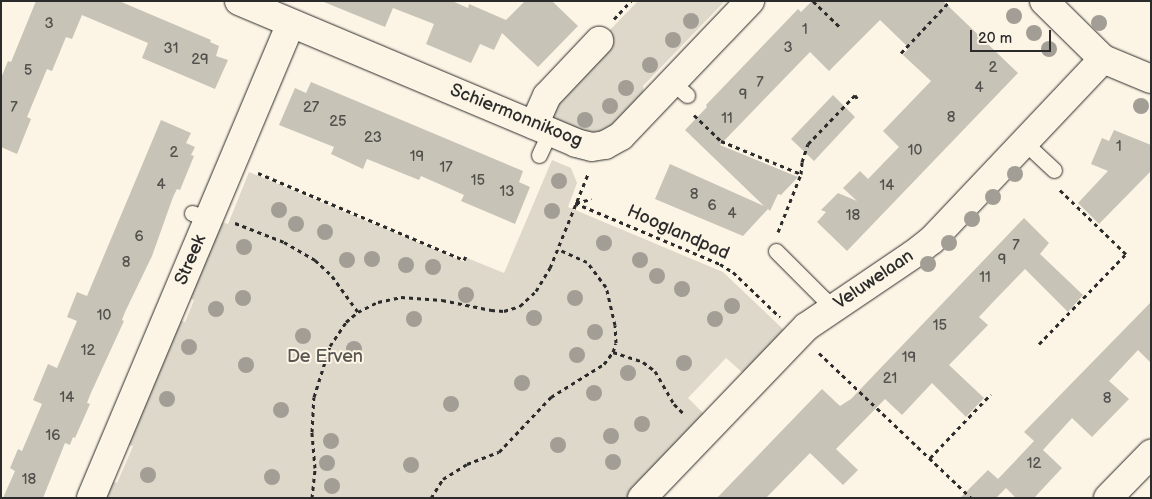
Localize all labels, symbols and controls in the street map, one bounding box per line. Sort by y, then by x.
house number: 3 [44,15,54,33]
scale bar [972,20,1053,52]
house number: 1 [802,21,808,39]
text: 20 m [978,29,1012,48]
house number: 3 [783,39,793,57]
house number: 31 [163,40,179,58]
house number: 29 [191,51,209,69]
house number: 2 [989,59,997,77]
house number: 5 [24,62,32,80]
house number: 7 [756,74,764,92]
house number: 4 [974,79,984,97]
street label: Schiermonnikoog [447,80,585,152]
house number: 9 [739,86,747,104]
house number: 7 [10,99,18,117]
house number: 27 [303,99,319,117]
house number: 8 [947,109,955,127]
house number: 11 [721,110,733,128]
house number: 25 [329,113,347,131]
house number: 23 [364,129,382,147]
house number: 1 [1116,138,1122,156]
house number: 10 [908,142,922,160]
house number: 2 [170,144,178,162]
house number: 19 [410,148,424,166]
house number: 17 [439,159,453,177]
house number: 15 [471,172,485,190]
house number: 4 [156,176,166,194]
house number: 14 [880,177,894,195]
house number: 13 [499,183,515,201]
house number: 8 [690,186,698,204]
house number: 6 [707,197,717,215]
street label: Hooglandpad [624,201,732,265]
house number: 4 [727,205,737,223]
house number: 18 [846,207,860,225]
house number: 6 [134,228,144,246]
street label: Streek [171,232,211,288]
house number: 7 [1012,237,1020,255]
street label: Veluwelaan [830,245,918,315]
house number: 9 [998,251,1006,269]
house number: 8 [122,254,130,272]
house number: 11 [979,269,991,287]
house number: 10 [97,307,111,325]
house number: 15 [933,317,947,335]
house number: 12 [81,342,95,360]
park label: De Erven [287,346,363,368]
house number: 19 [902,349,916,367]
house number: 21 [883,370,897,388]
house number: 14 [60,389,74,407]
house number: 8 [1103,390,1111,408]
house number: 16 [46,427,60,445]
house number: 12 [1027,455,1041,473]
house number: 18 [22,471,36,489]

